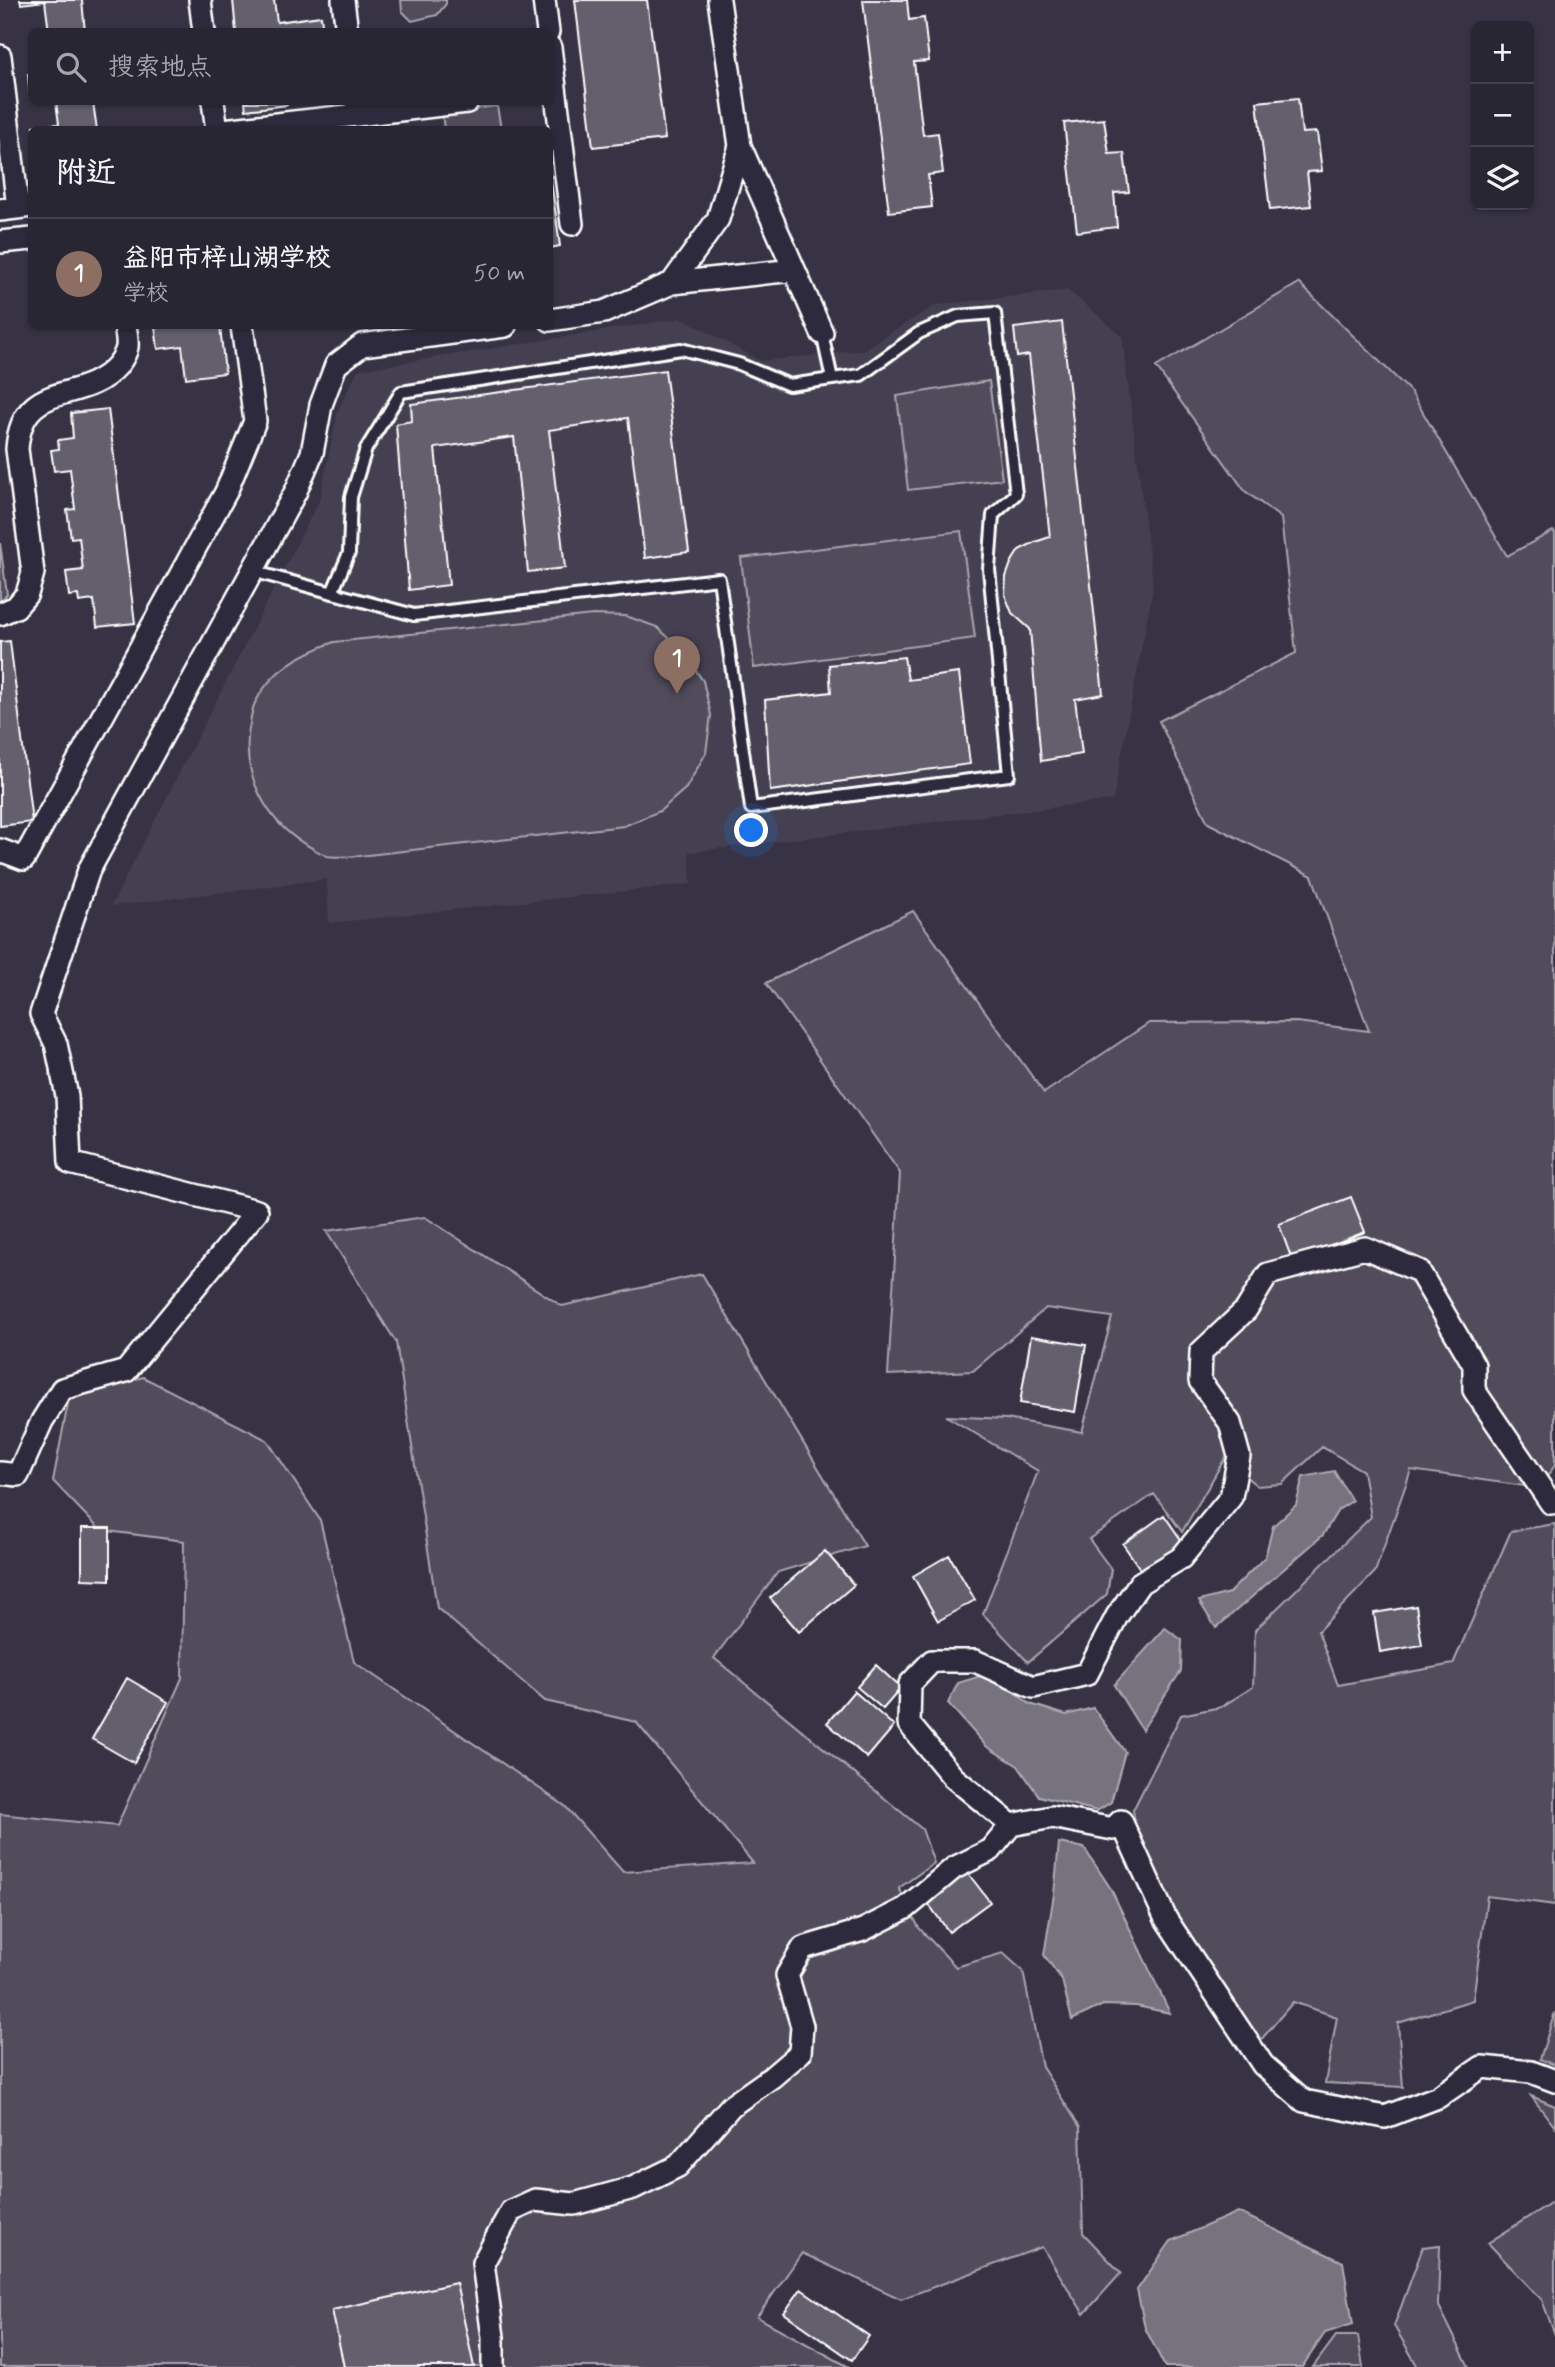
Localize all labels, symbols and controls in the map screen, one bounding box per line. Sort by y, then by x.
map controls [1471,21,1534,210]
button: + [1471,21,1534,84]
search box [28,28,553,105]
icon: search [52,48,90,86]
text: 搜索地点 [108,51,212,85]
button: − [1471,84,1534,147]
button: layers [1471,147,1534,210]
text: 附近 [56,154,116,193]
text: 益阳市梓山湖学校 [123,242,331,276]
text: 1 [74,259,84,289]
text: 50 m [474,259,525,289]
text: 学校 [123,279,169,309]
pin: 1 [654,636,700,694]
your location [734,813,768,847]

